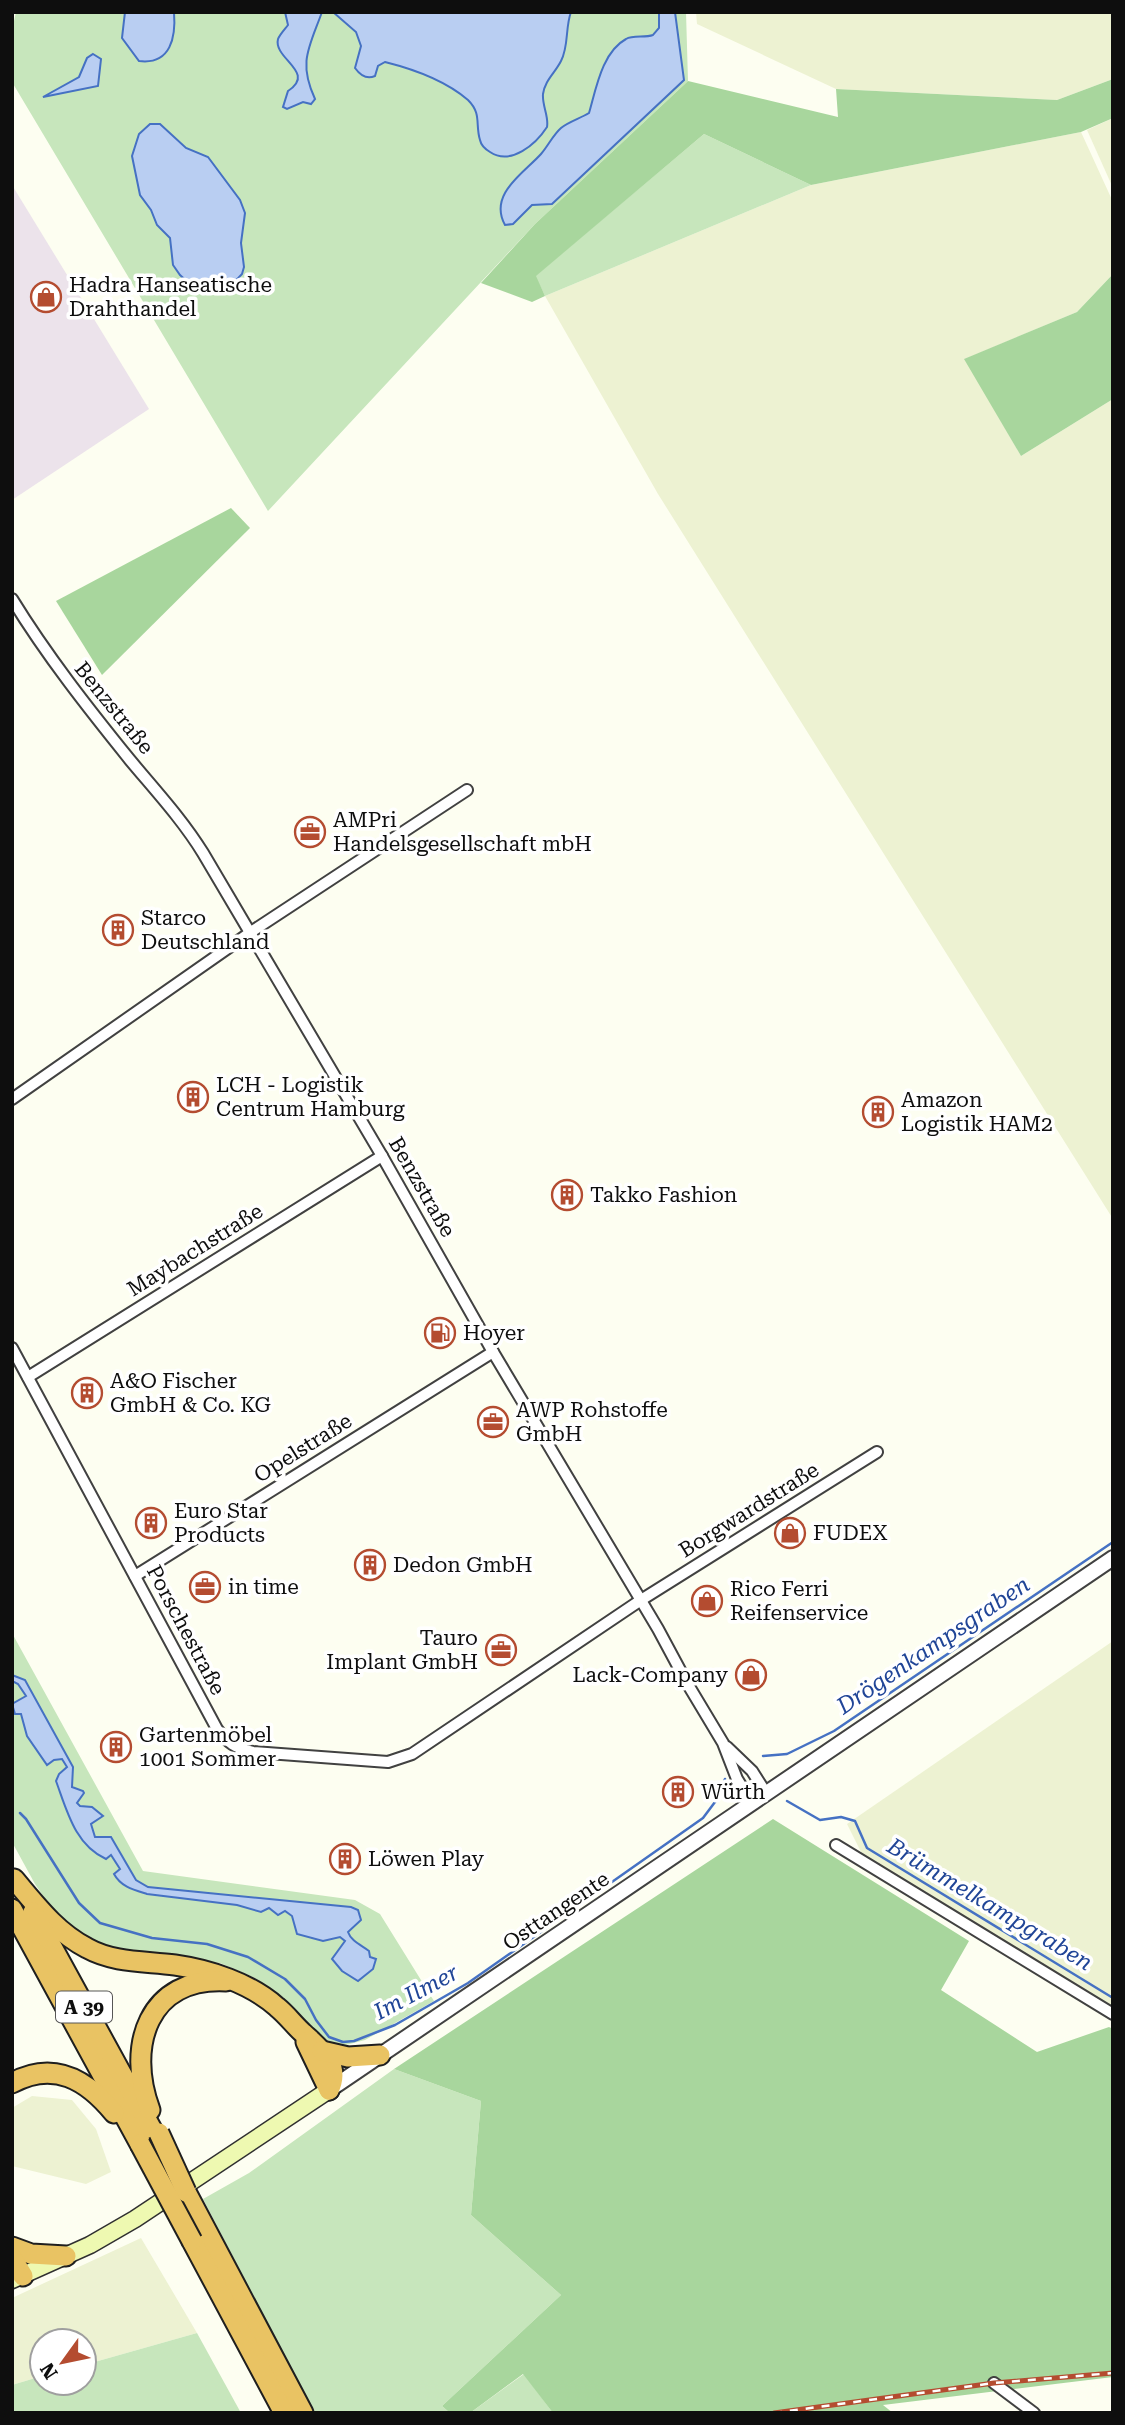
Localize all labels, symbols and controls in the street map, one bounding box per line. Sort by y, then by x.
place label: Hadra Hanseatische Drahthandel [69,273,272,321]
shop icon: Hadra Hanseatische Drahthandel [29,280,63,314]
street label: Benzstraße [70,657,158,759]
place label: AMPri Handelsgesellschaft mbH [333,808,592,856]
office icon: AMPri Handelsgesellschaft mbH [293,815,327,849]
place label: Starco Deutschland [141,906,270,954]
building icon: Starco Deutschland [101,913,135,947]
place label: LCH - Logistik Centrum Hamburg [216,1073,405,1121]
building icon: LCH - Logistik Centrum Hamburg [176,1080,210,1114]
place label: Amazon Logistik HAM2 [901,1088,1053,1136]
building icon: Amazon Logistik HAM2 [861,1095,895,1129]
street label: Benzstraße [384,1133,460,1241]
building icon: Takko Fashion [550,1178,584,1212]
place label: Takko Fashion [590,1183,738,1207]
street label: Maybachstraße [123,1199,267,1301]
fuel station icon: Hoyer [423,1316,457,1350]
place label: Hoyer [463,1321,525,1345]
place label: A&O Fischer GmbH & Co. KG [110,1369,271,1417]
building icon: A&O Fischer GmbH & Co. KG [70,1376,104,1410]
place label: AWP Rohstoffe GmbH [516,1398,668,1446]
office icon: AWP Rohstoffe GmbH [476,1405,510,1439]
street label: Opelstraße [250,1409,356,1487]
street label: Borgwardstraße [675,1457,823,1563]
place label: Euro Star Products [174,1499,268,1547]
building icon: Euro Star Products [134,1506,168,1540]
shop icon: FUDEX [773,1516,807,1550]
place label: FUDEX [813,1521,888,1545]
building icon: Dedon GmbH [353,1548,387,1582]
place label: Dedon GmbH [393,1553,533,1577]
street label: Porschestraße [142,1561,230,1699]
office icon: in time [188,1570,222,1604]
water label: Drögenkampsgraben [831,1571,1035,1721]
place label: in time [228,1575,299,1599]
place label: Rico Ferri Reifenservice [730,1577,868,1625]
shop icon: Rico Ferri Reifenservice [690,1584,724,1618]
place label: Tauro Implant GmbH [326,1626,478,1674]
office icon: Tauro Implant GmbH [484,1633,518,1667]
shop icon: Lack-Company [734,1658,768,1692]
place label: Lack-Company [572,1663,729,1687]
place label: Gartenmöbel 1001 Sommer [139,1723,276,1771]
building icon: Gartenmöbel 1001 Sommer [99,1730,133,1764]
building icon: Würth [661,1775,695,1809]
place label: Würth [701,1780,766,1804]
water label: Brümmelkampgraben [881,1832,1097,1976]
building icon: Löwen Play [328,1842,362,1876]
place label: Löwen Play [368,1847,485,1871]
street label: Osttangente [498,1867,614,1955]
water label: Im Ilmer [368,1959,463,2026]
road number: A 39 [56,1992,112,2022]
north arrow [28,2327,98,2397]
text: N [35,2358,63,2383]

